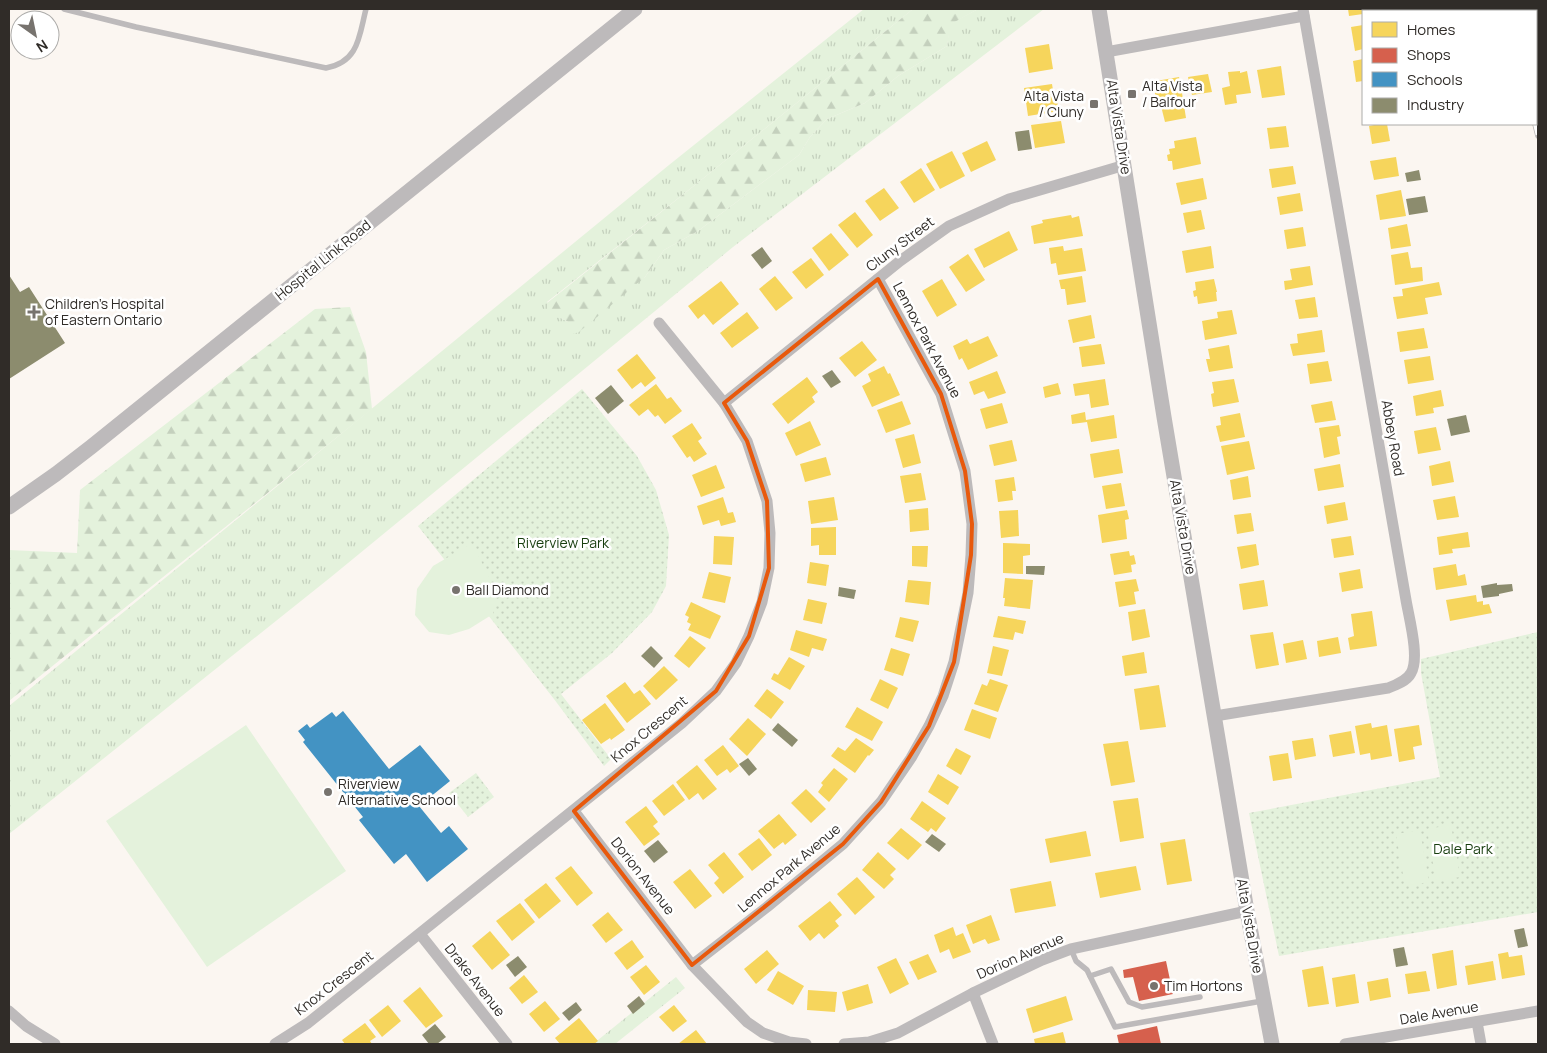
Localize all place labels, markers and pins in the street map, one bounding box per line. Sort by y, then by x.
place label: Alta Vista / Balfour [1142,76,1203,111]
place label: Alta Vista / Cluny [1024,86,1085,121]
marker: Alta Vista / Balfour [1126,88,1138,100]
marker: Alta Vista / Cluny [1088,98,1100,110]
place label: Children's Hospital of Eastern Ontario [45,294,164,329]
marker: Children's Hospital of Eastern Ontario [27,305,41,319]
place label: Ball Diamond [466,580,549,599]
marker: Ball Diamond [450,584,462,596]
place label: Riverview Alternative School [338,774,456,809]
marker: Riverview Alternative School [322,786,334,798]
place label: Tim Hortons [1164,976,1242,995]
marker: Tim Hortons [1148,980,1160,992]

